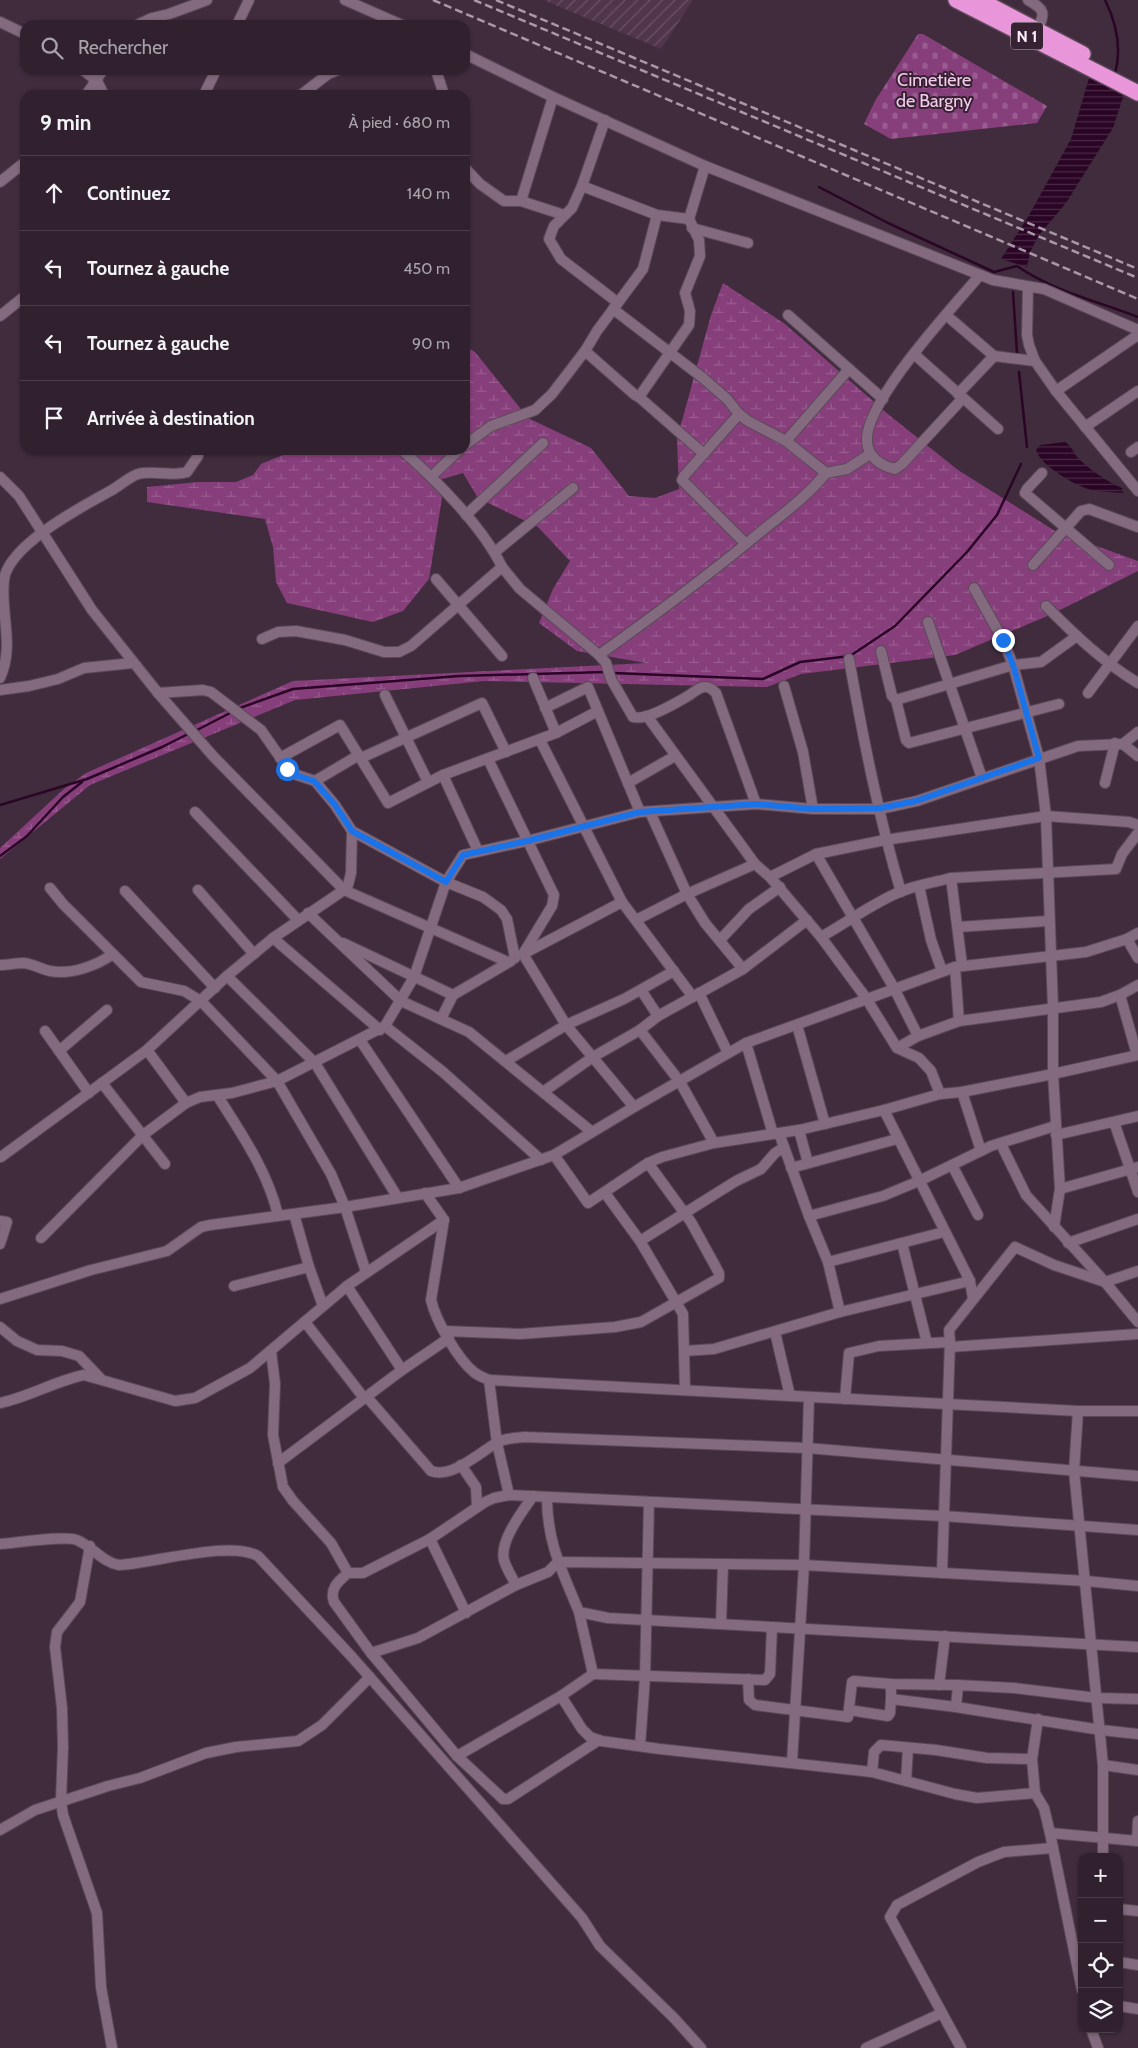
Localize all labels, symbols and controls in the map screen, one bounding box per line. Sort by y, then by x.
search box [20,20,470,75]
road number: N 1 [1011,22,1043,50]
icon: search [38,34,66,62]
text: Rechercher [78,36,168,59]
park label: Cimetière de Bargny [896,69,972,112]
text: 9 min [40,110,91,135]
text: À pied · 680 m [349,113,450,132]
icon: ahead [40,179,68,207]
text: Continuez [87,182,170,205]
text: 140 m [407,184,450,203]
icon: left [40,254,68,282]
text: Tournez à gauche [87,257,229,280]
text: 450 m [403,259,450,278]
icon: left [40,329,68,357]
text: Tournez à gauche [87,332,229,355]
text: 90 m [412,334,450,353]
icon: arrive [40,404,68,432]
text: Arrivée à destination [87,407,255,430]
route end [992,629,1015,652]
route start [276,758,299,781]
map controls [1078,1853,1123,2033]
button: + [1078,1853,1123,1898]
button: − [1078,1898,1123,1943]
button: locate [1078,1943,1123,1988]
button: layers [1078,1988,1123,2033]

